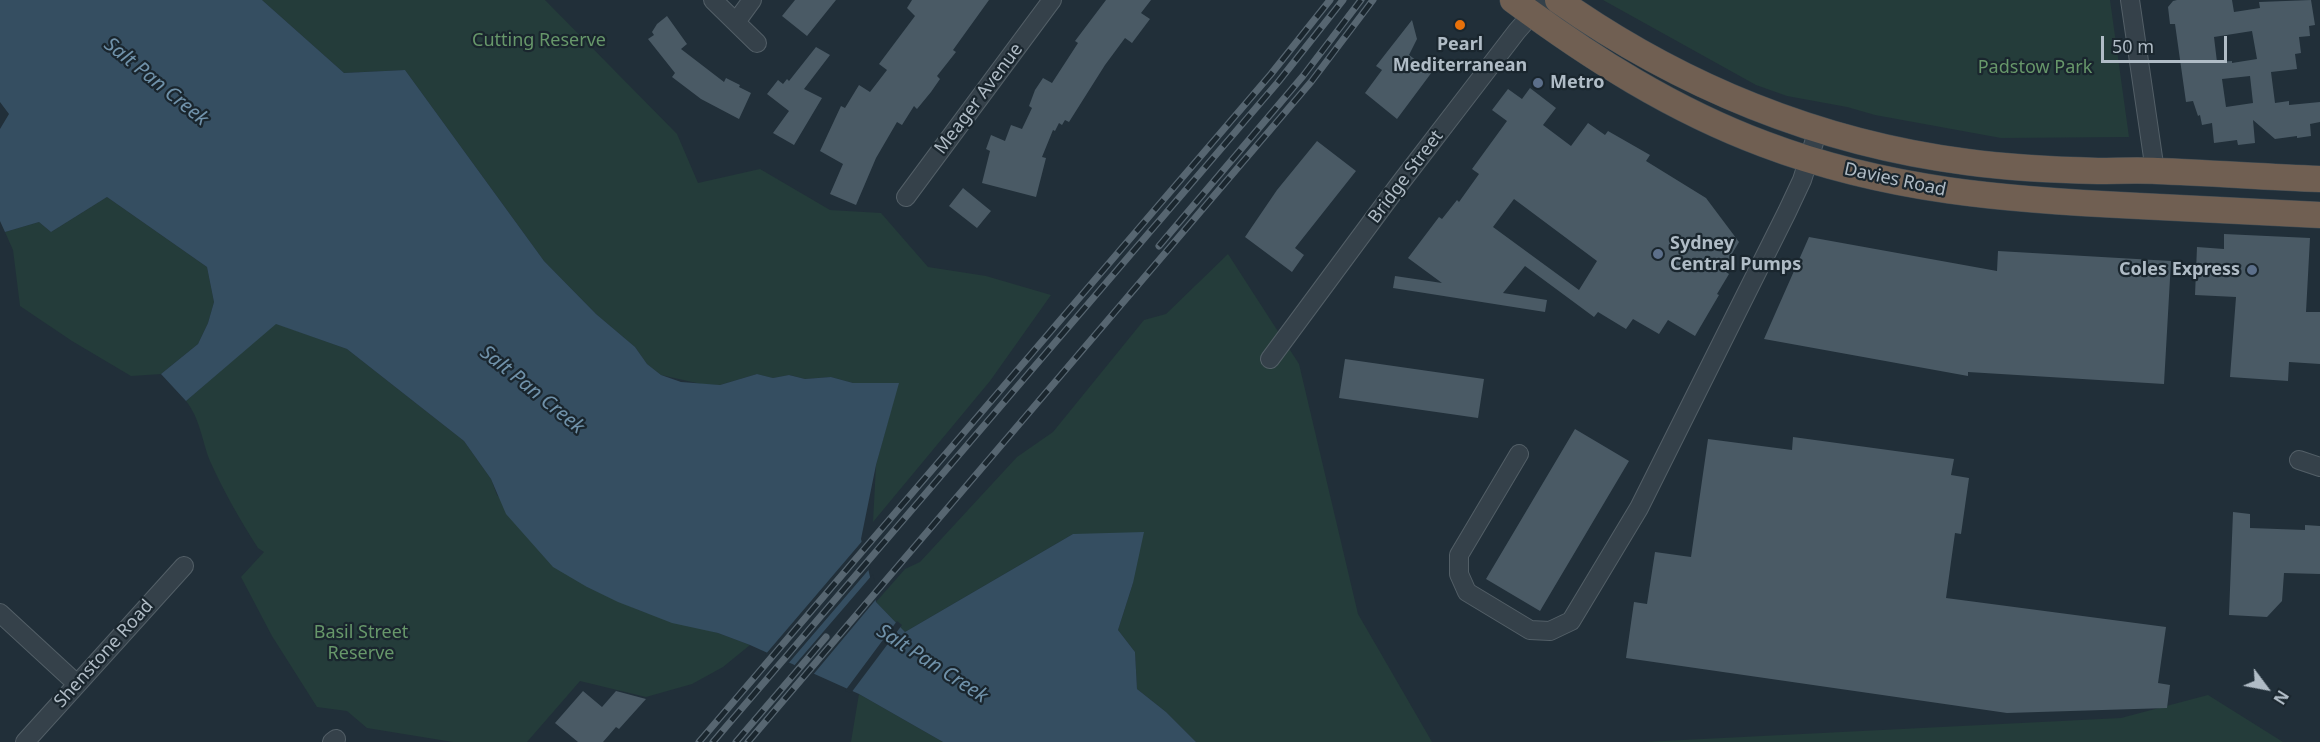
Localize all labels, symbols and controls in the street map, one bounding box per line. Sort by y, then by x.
marker: Pearl Mediterranean [1453,18,1467,32]
scale bar [2104,24,2230,62]
park label: Cutting Reserve [472,30,606,52]
water label: Salt Pan Creek [99,33,213,131]
place label: Pearl Mediterranean [1393,34,1527,76]
text: 50 m [2112,34,2154,58]
street label: Meager Avenue [930,39,1028,159]
park label: Padstow Park [1978,57,2092,79]
place label: Metro [1550,72,1604,94]
marker: Metro [1531,76,1545,90]
street label: Bridge Street [1364,126,1448,228]
street label: Davies Road [1842,159,1948,201]
place label: Sydney Central Pumps [1670,233,1801,276]
marker: Sydney Central Pumps [1651,247,1665,261]
place label: Coles Express [2119,259,2240,281]
marker: Coles Express [2245,263,2259,277]
water label: Salt Pan Creek [475,341,589,439]
street label: Shenstone Road [50,596,158,712]
water label: Salt Pan Creek [872,619,992,709]
park label: Basil Street Reserve [314,622,408,664]
north arrow [2236,658,2296,718]
text: N [2268,686,2294,709]

